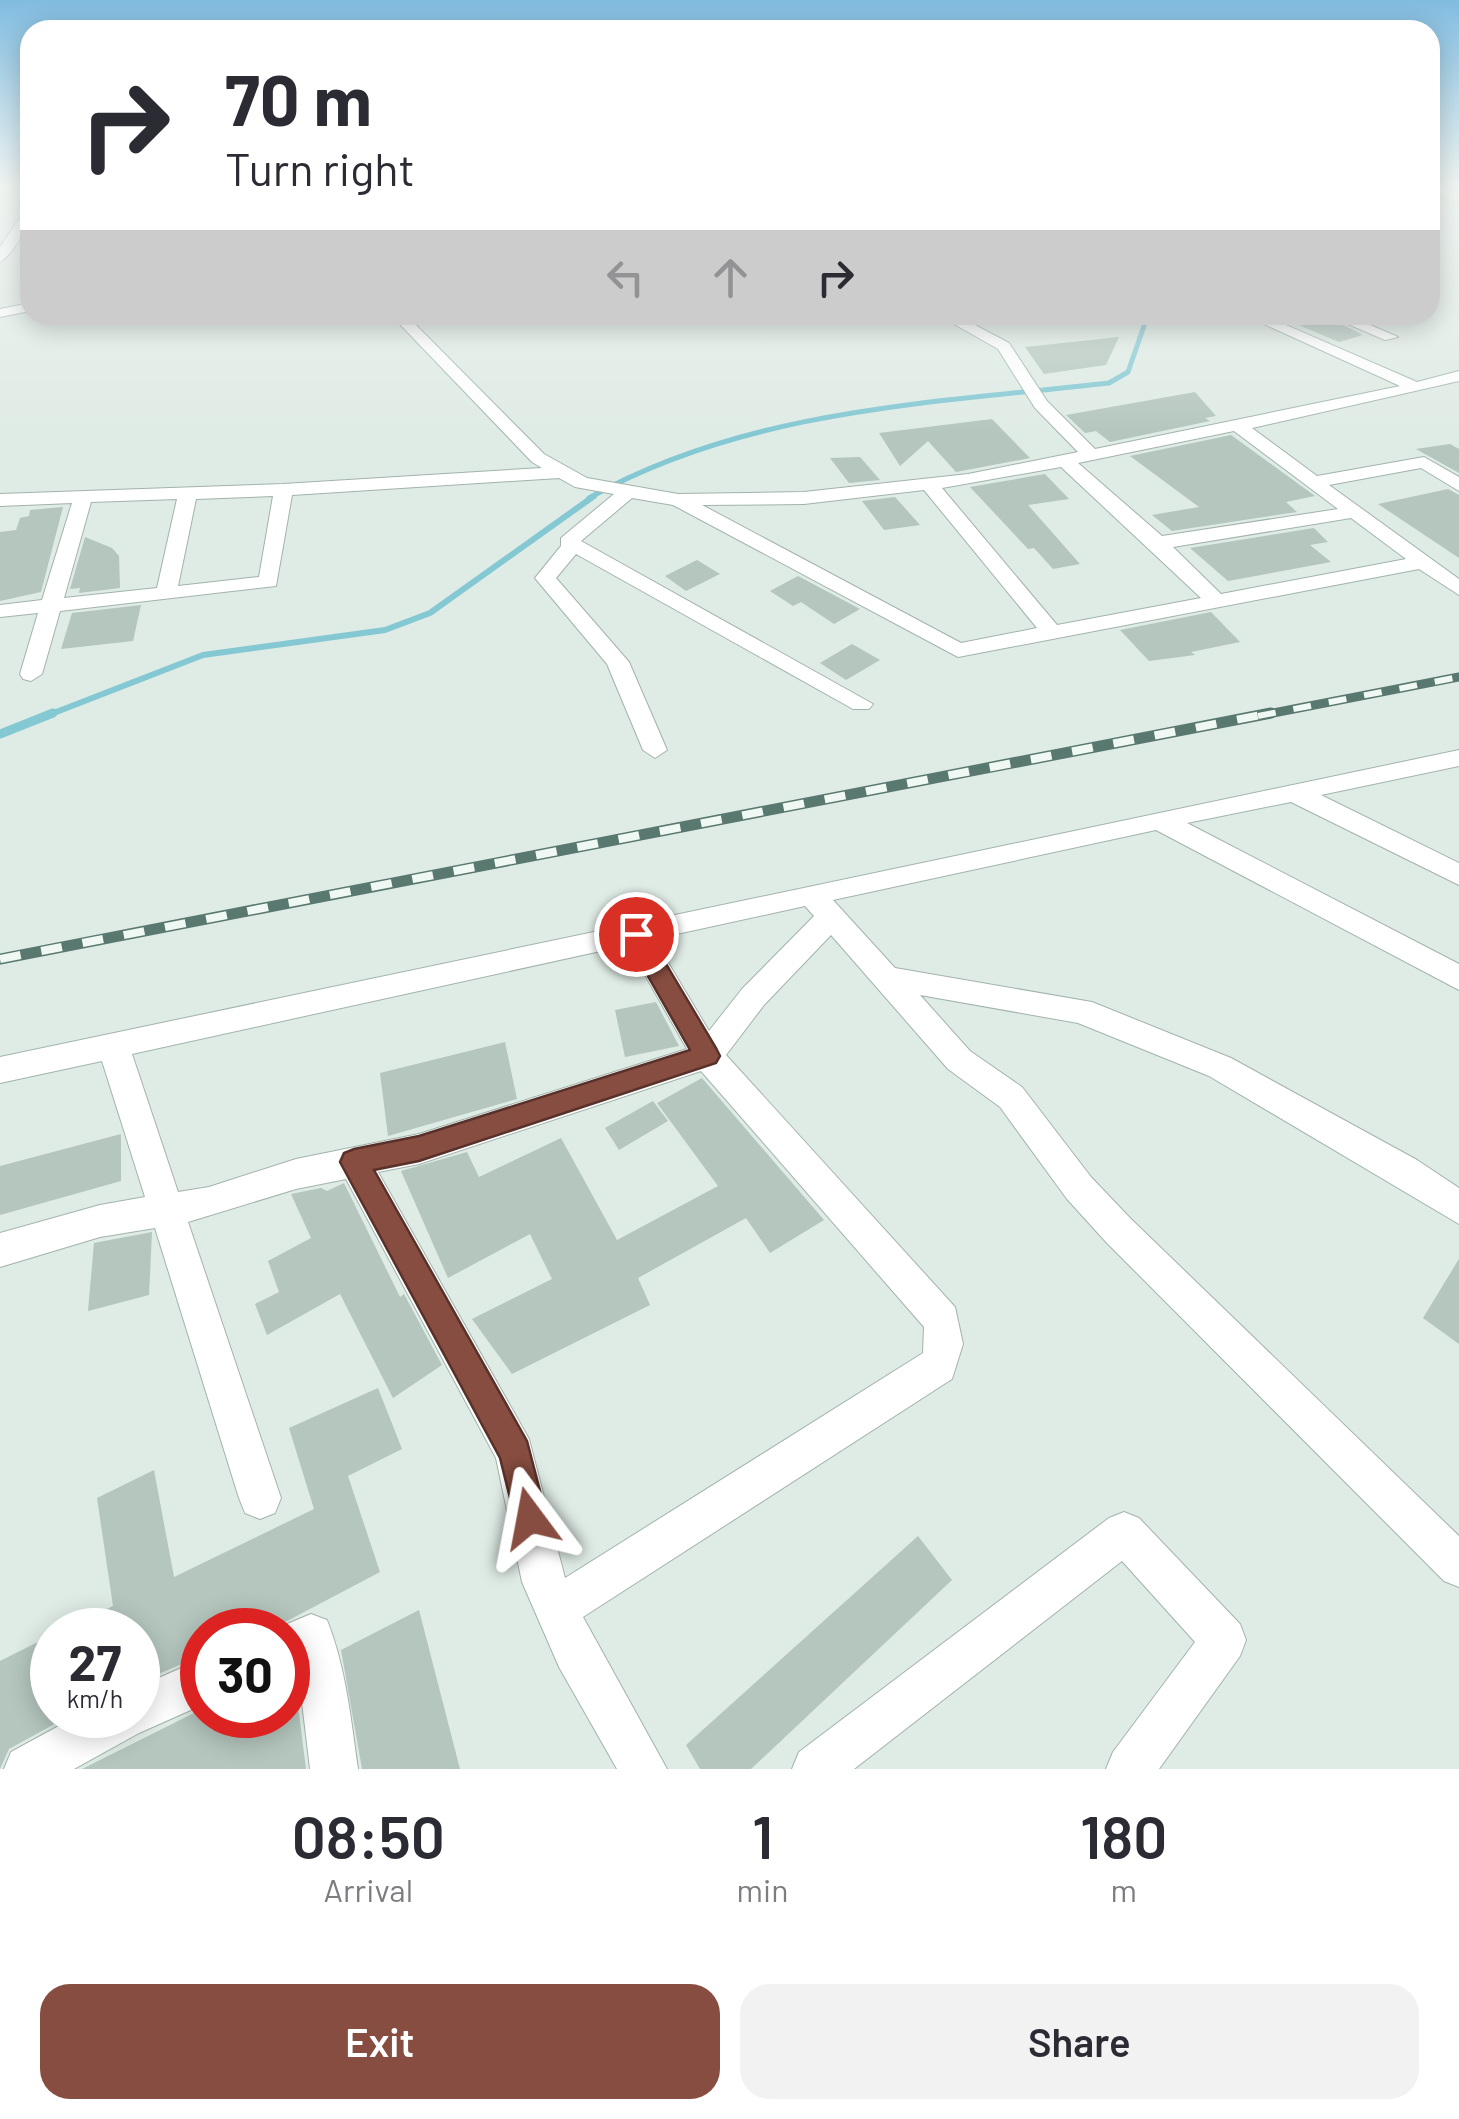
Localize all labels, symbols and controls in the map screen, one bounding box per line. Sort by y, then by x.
text: 70 m [225,56,372,140]
icon: right [60,60,190,190]
text: Turn right [225,141,415,195]
icon: left [598,250,653,305]
icon: ahead [703,250,758,305]
icon: right [808,250,863,305]
pin [594,892,679,977]
icon: arrive [609,907,664,962]
position arrow [478,1466,582,1570]
speed limit sign: 30 [180,1608,310,1738]
text: 27 [69,1631,121,1691]
text: km/h [67,1683,123,1713]
text: 08:50 [292,1799,445,1871]
text: 1 [752,1799,773,1871]
text: 180 [1080,1799,1167,1871]
text: Arrival [324,1870,413,1908]
text: min [737,1870,788,1908]
text: m [1110,1870,1137,1908]
button: Exit [40,1984,720,2099]
button: Share [740,1984,1419,2099]

